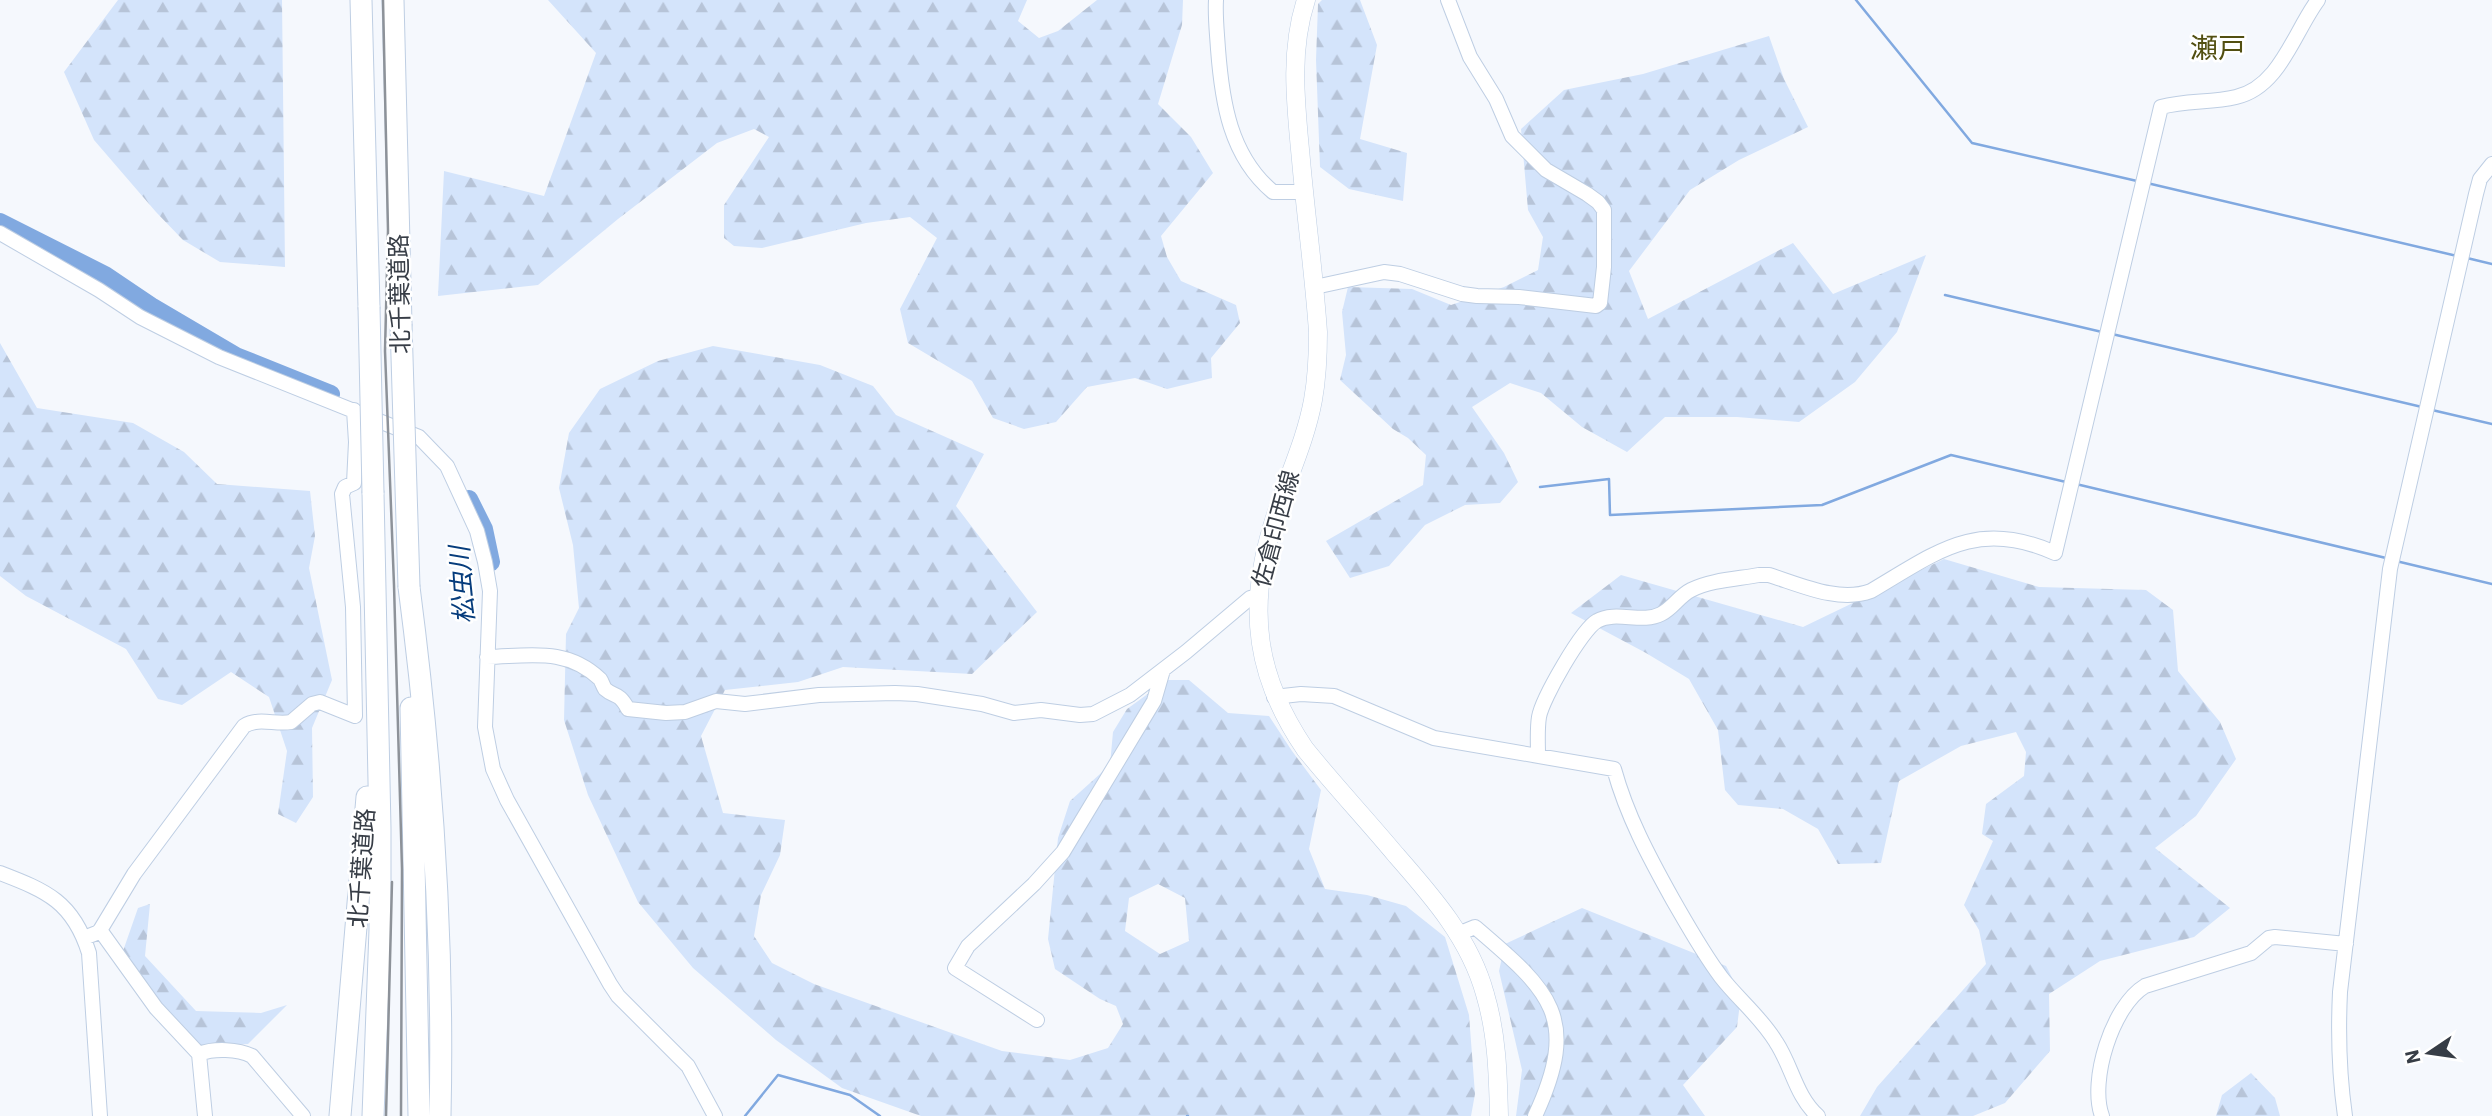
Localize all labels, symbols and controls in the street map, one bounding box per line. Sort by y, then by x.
district label: 瀬戸 [2190,29,2246,66]
street label: 北千葉道路 [382,234,416,354]
street label: 佐倉印西線 [1244,467,1306,591]
water label: 松虫川 [441,542,481,625]
street label: 北千葉道路 [341,807,381,929]
north arrow [2394,1018,2464,1088]
text: N [2399,1047,2426,1066]

